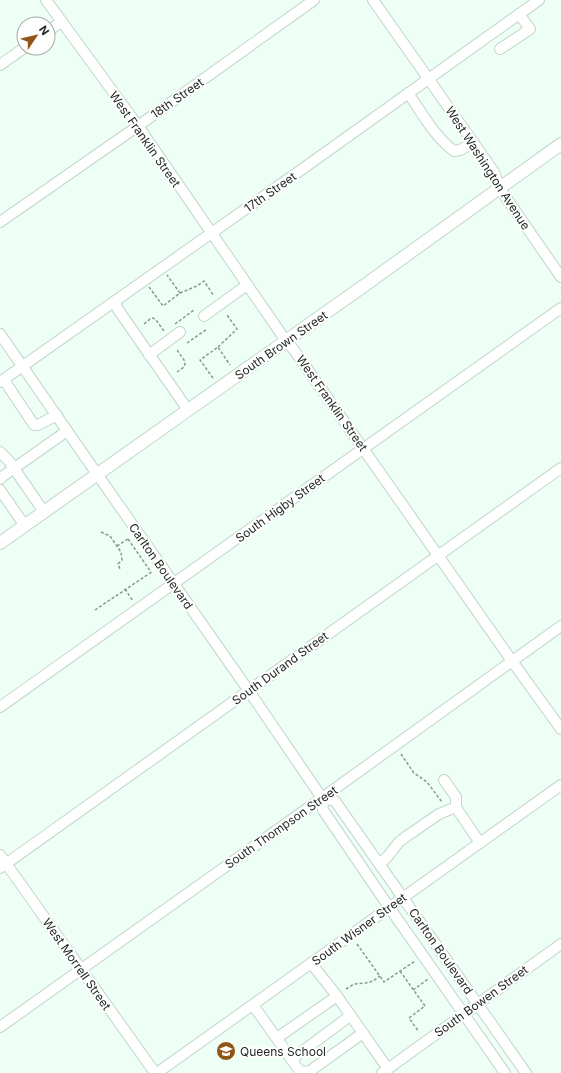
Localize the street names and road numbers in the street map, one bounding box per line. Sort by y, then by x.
street label: 18th Street [148,74,206,122]
street label: West Franklin Street [106,88,184,190]
street label: West Washington Avenue [442,103,534,233]
street label: 17th Street [241,169,299,215]
street label: South Brown Street [232,307,330,383]
street label: West Franklin Street [293,352,371,454]
street label: South Higby Street [232,471,328,545]
street label: Carlton Boulevard [126,520,196,612]
street label: South Durand Street [229,628,331,708]
street label: South Thompson Street [222,782,340,872]
street label: South Wisner Street [309,890,409,968]
street label: Carlton Boulevard [406,905,476,997]
street label: West Morrell Street [40,915,114,1013]
street label: South Bowen Street [431,962,531,1040]

